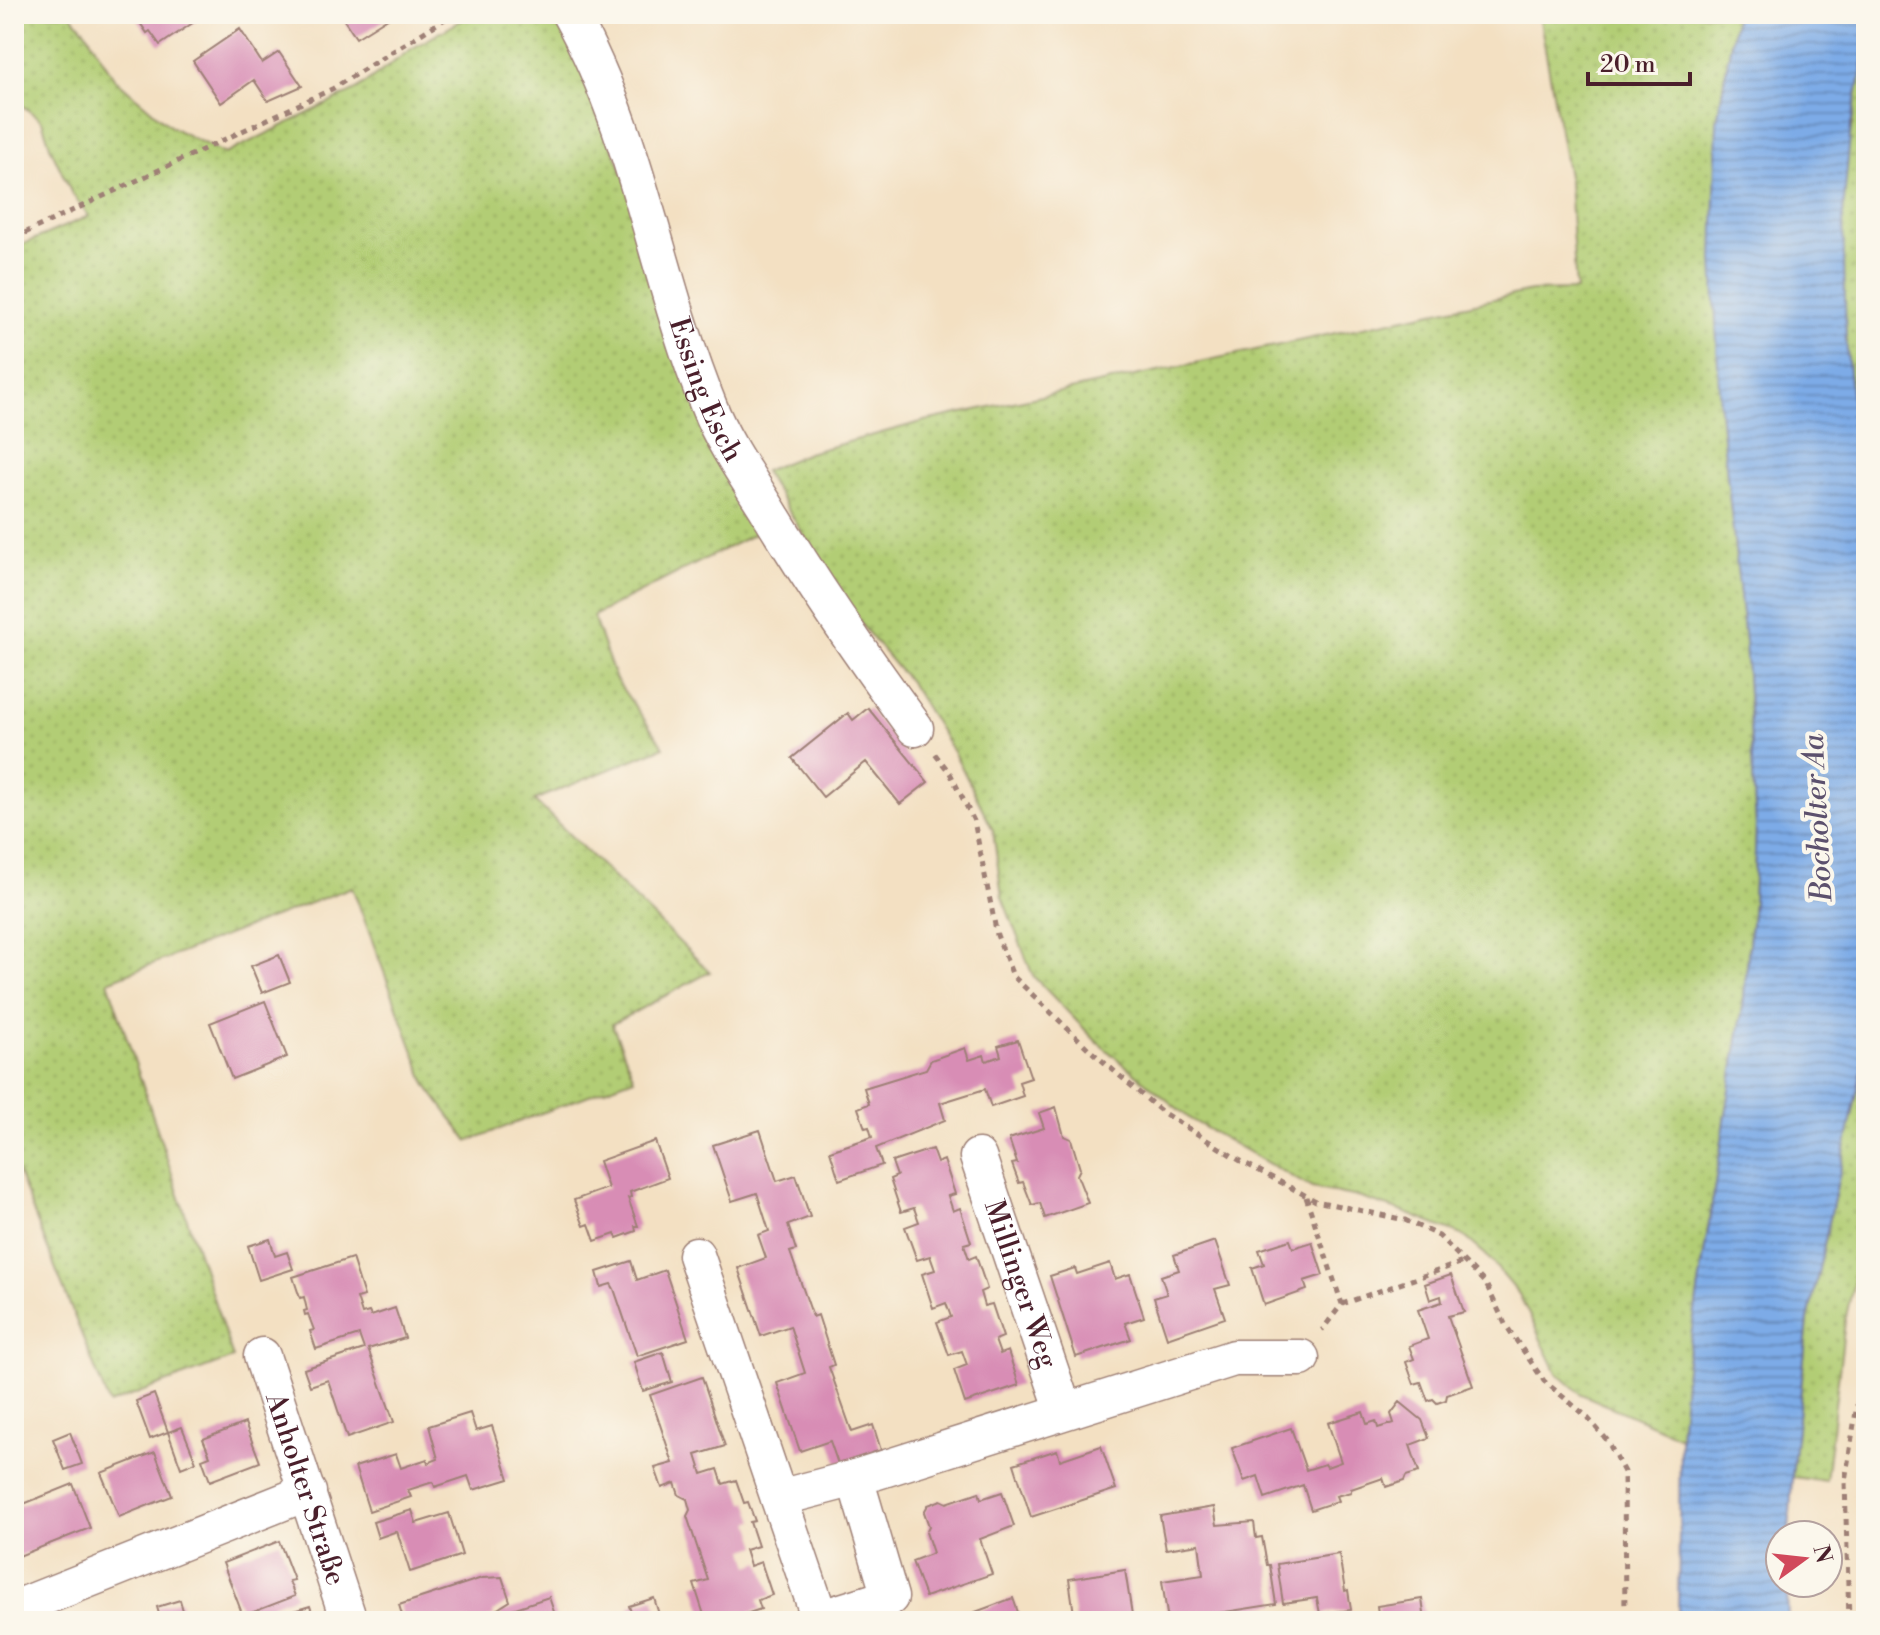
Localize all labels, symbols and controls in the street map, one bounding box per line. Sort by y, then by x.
scale bar [1588,36,1690,86]
text: 20 m [1600,50,1656,80]
street label: Essing Esch [661,313,751,468]
water label: Bocholter Aa [1795,733,1841,904]
street label: Millinger Weg [976,1195,1066,1373]
street label: Anholter Straße [257,1387,354,1590]
north arrow [1764,1519,1844,1599]
text: N [1807,1542,1837,1567]

